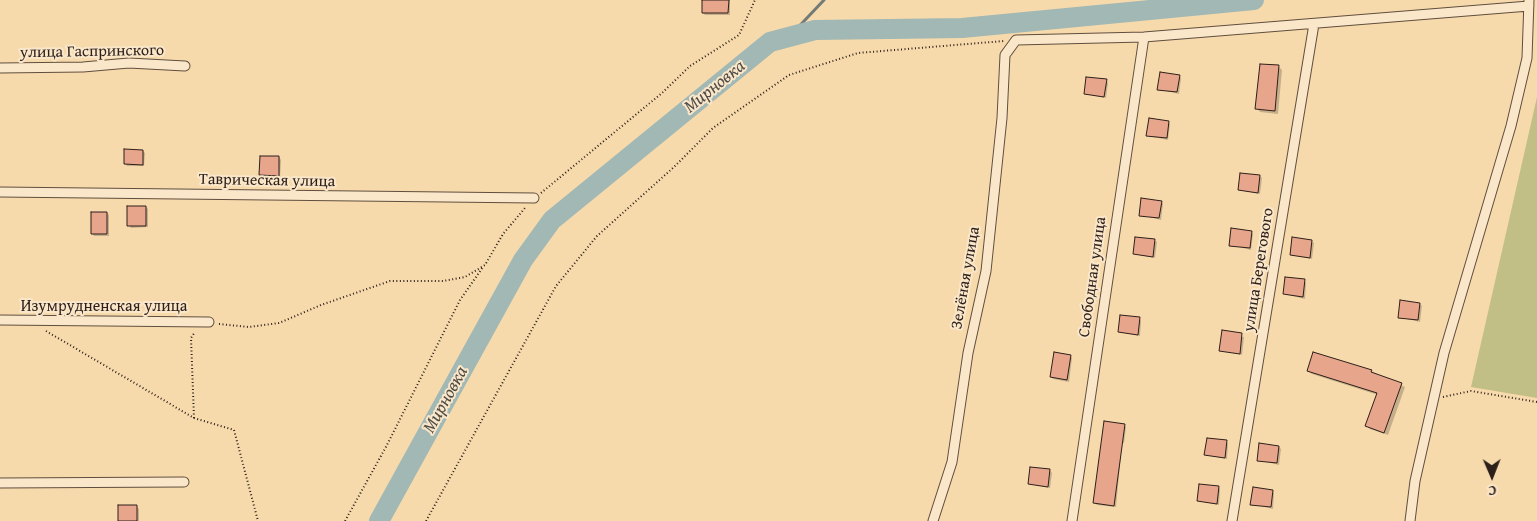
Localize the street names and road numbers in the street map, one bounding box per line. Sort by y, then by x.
street label: улица Гаспринского [20,41,164,63]
street label: Таврическая улица [199,170,335,192]
street label: улица Берегового [1240,207,1278,333]
street label: Свободная улица [1075,216,1111,338]
street label: Зелёная улица [948,225,984,331]
street label: Изумрудненская улица [21,297,187,317]

